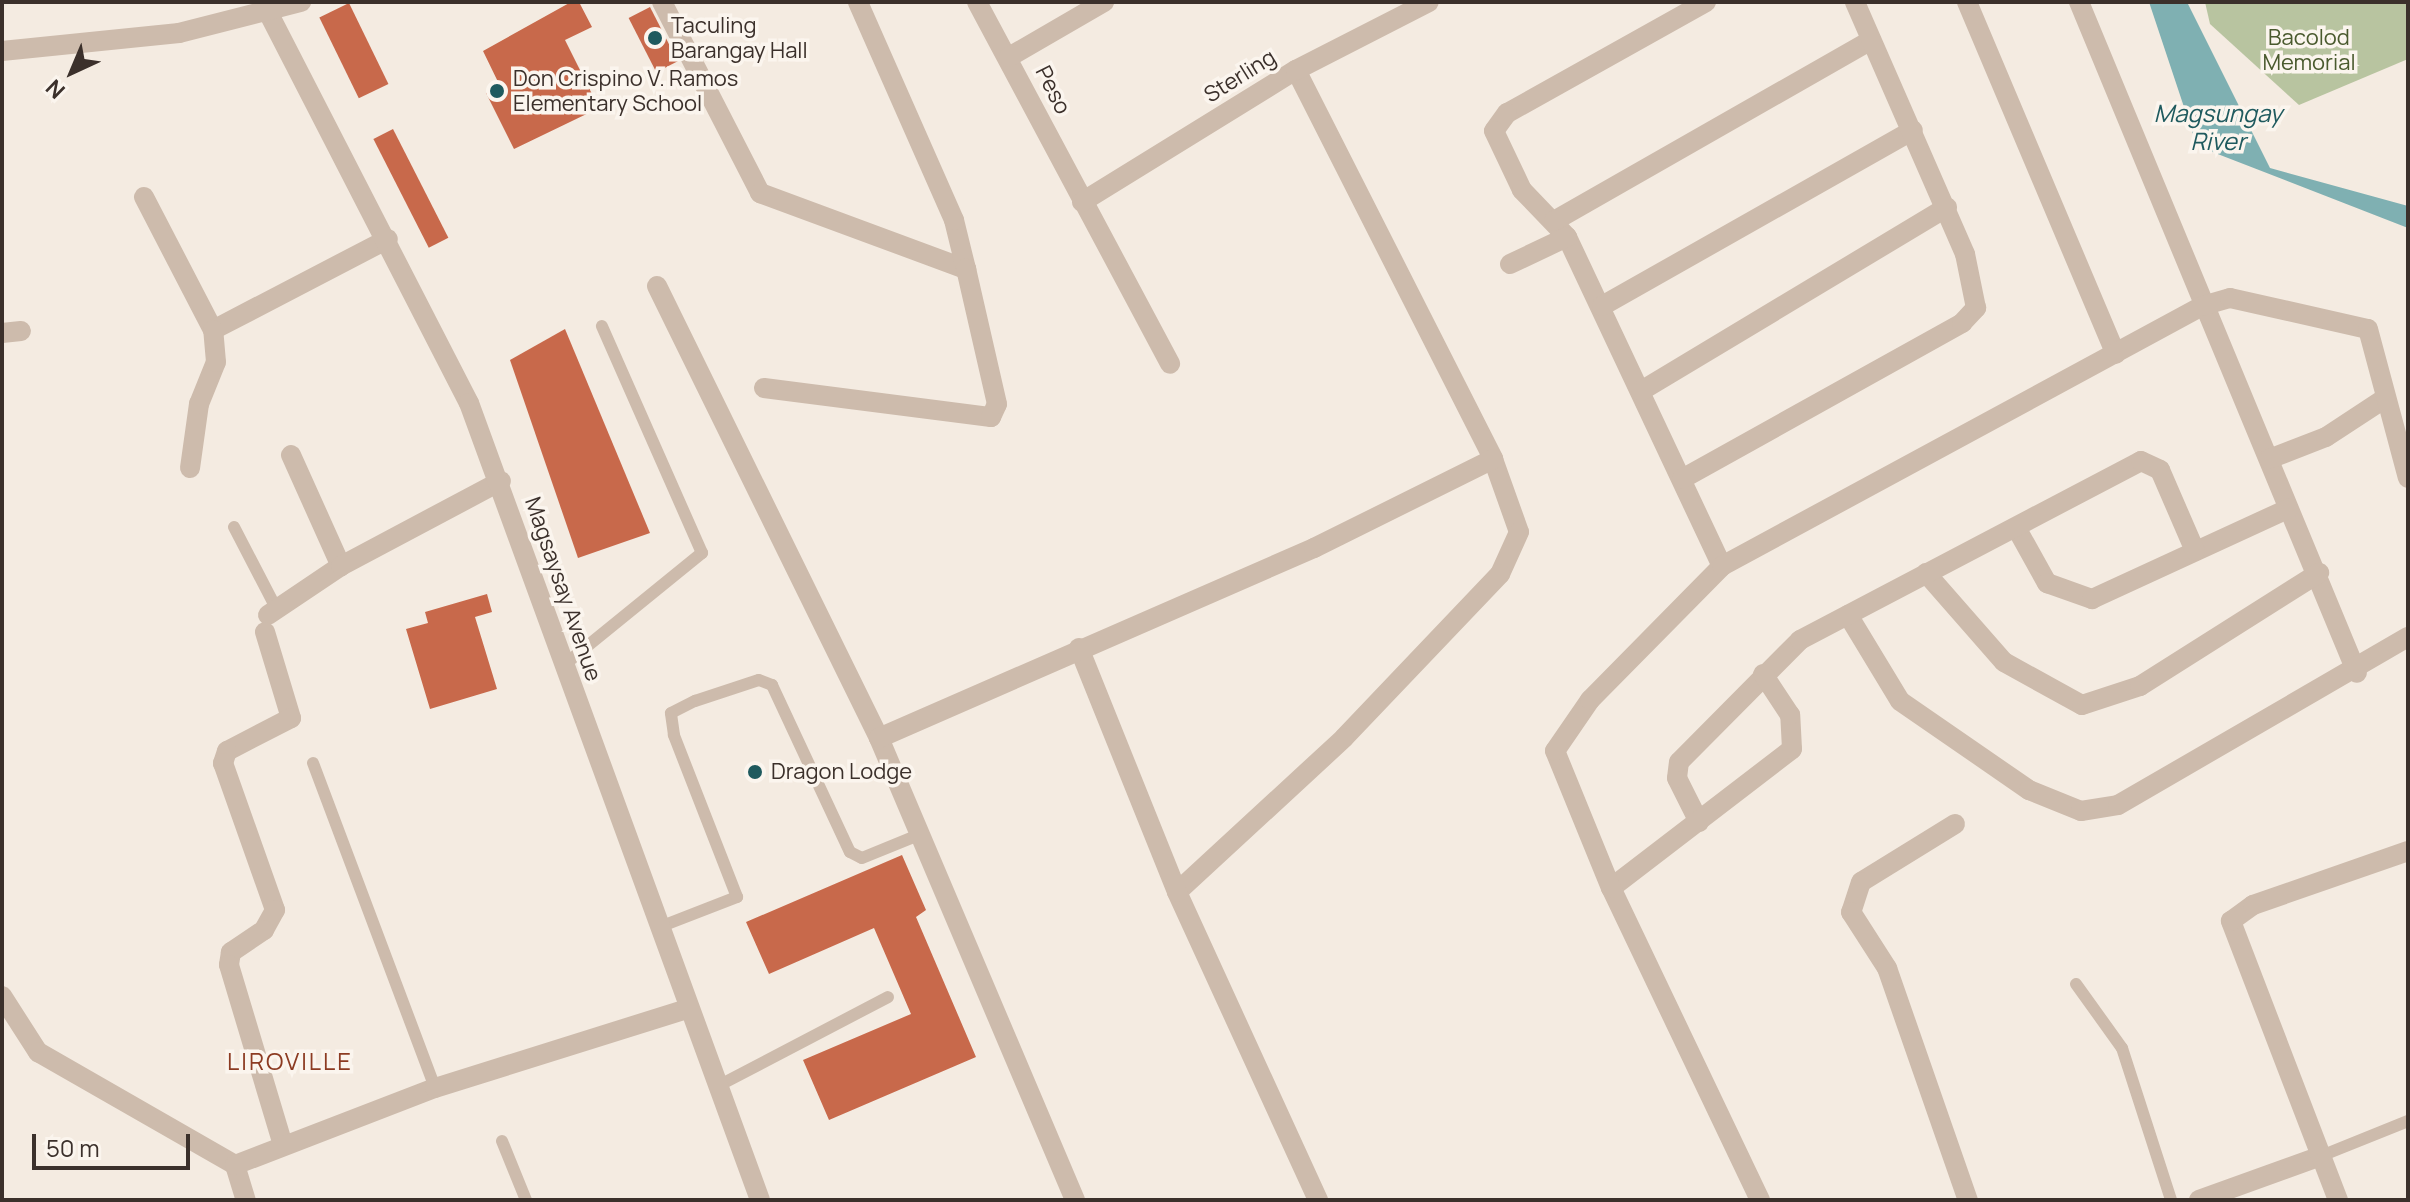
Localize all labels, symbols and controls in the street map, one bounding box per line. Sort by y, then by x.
place label: Taculing Barangay Hall [671,12,808,64]
park label: Bacolod Memorial [2262,24,2356,76]
marker: Taculing Barangay Hall [646,29,664,47]
north arrow [32,32,112,112]
street label: Sterling [1199,44,1281,108]
street label: Peso [1030,61,1076,119]
place label: Don Crispino V. Ramos Elementary School [513,65,738,116]
text: N [39,73,71,106]
marker: Don Crispino V. Ramos Elementary School [488,82,506,100]
water label: Magsungay River [2154,99,2282,155]
street label: Magsaysay Avenue [519,494,607,684]
place label: Dragon Lodge [771,759,912,785]
marker: Dragon Lodge [746,763,764,781]
district label: LIROVILLE [227,1047,353,1075]
scale bar [36,1118,194,1168]
text: 50 m [46,1131,100,1164]

